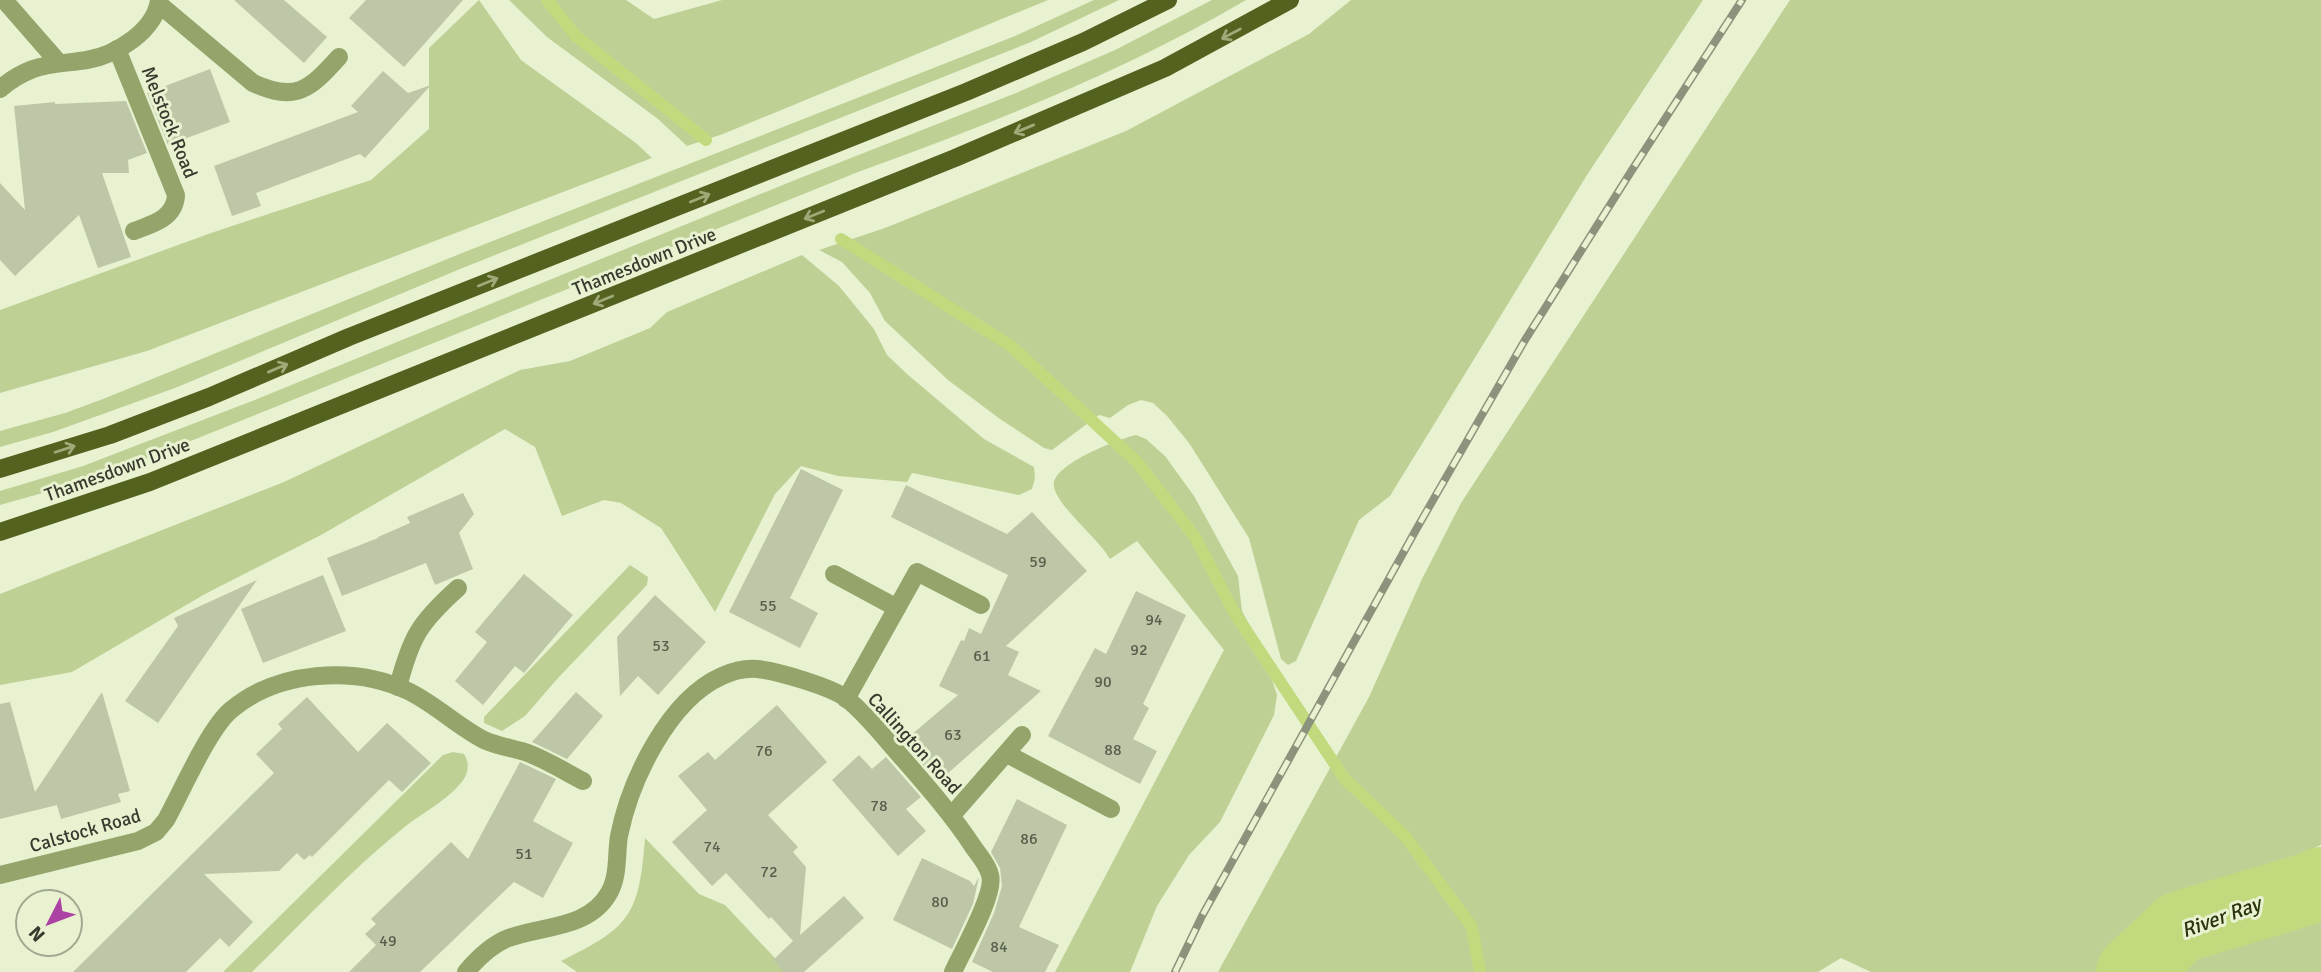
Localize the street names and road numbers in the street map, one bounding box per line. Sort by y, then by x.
street label: Melstock Road [136,63,202,182]
street label: Thamesdown Drive [569,222,720,302]
street label: Thamesdown Drive [41,433,193,507]
street label: Callington Road [862,688,966,800]
street label: Calstock Road [27,804,144,858]

